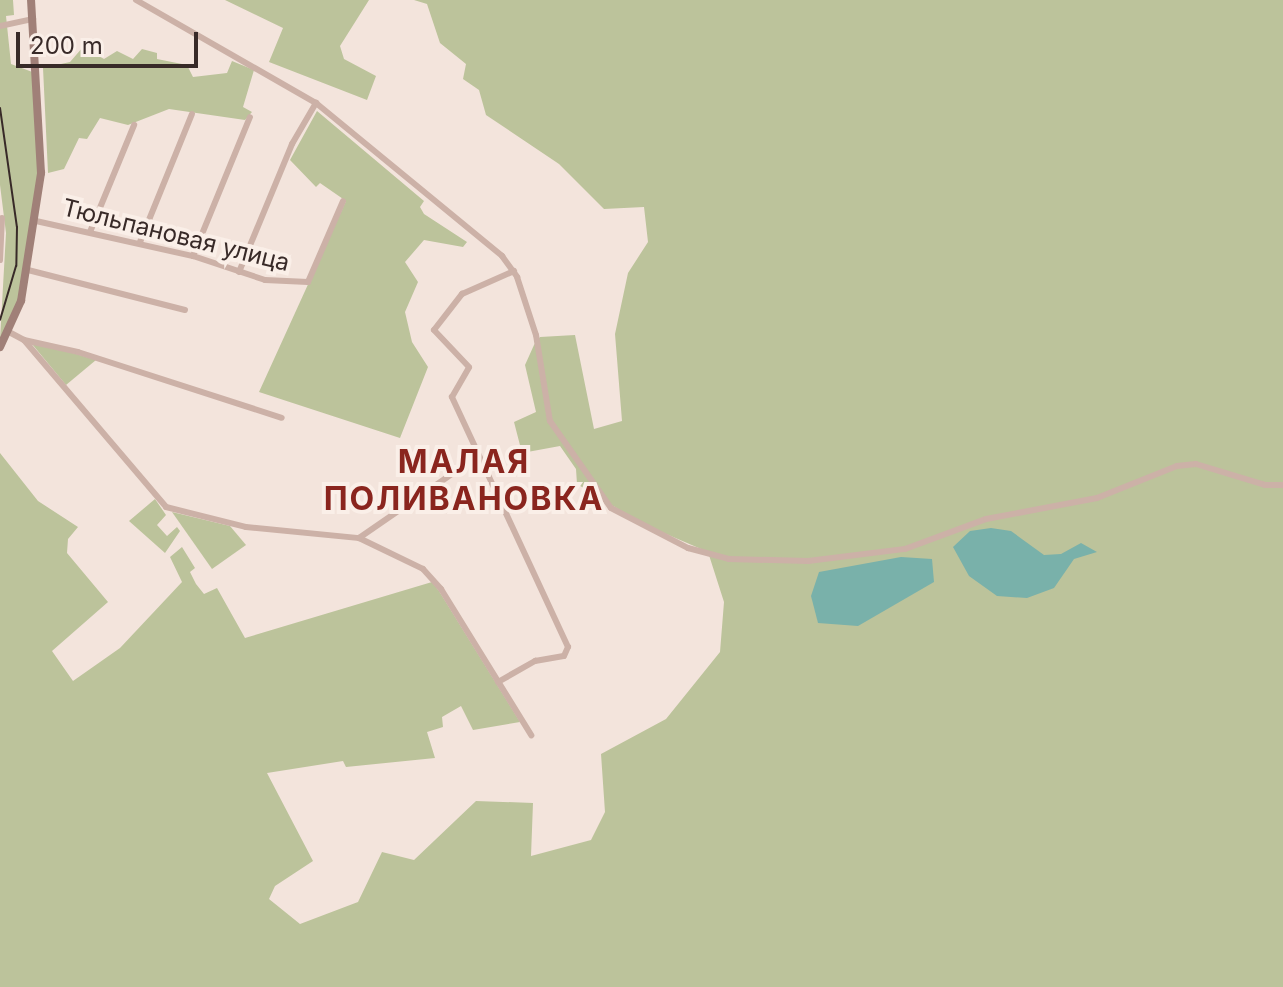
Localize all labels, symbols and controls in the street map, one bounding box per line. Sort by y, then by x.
scale bar [20,16,202,66]
text: 200 m [30,31,103,60]
street label: Тюльпановая улица [59,193,293,277]
district label: МАЛАЯ ПОЛИВАНОВКА [324,444,604,519]

